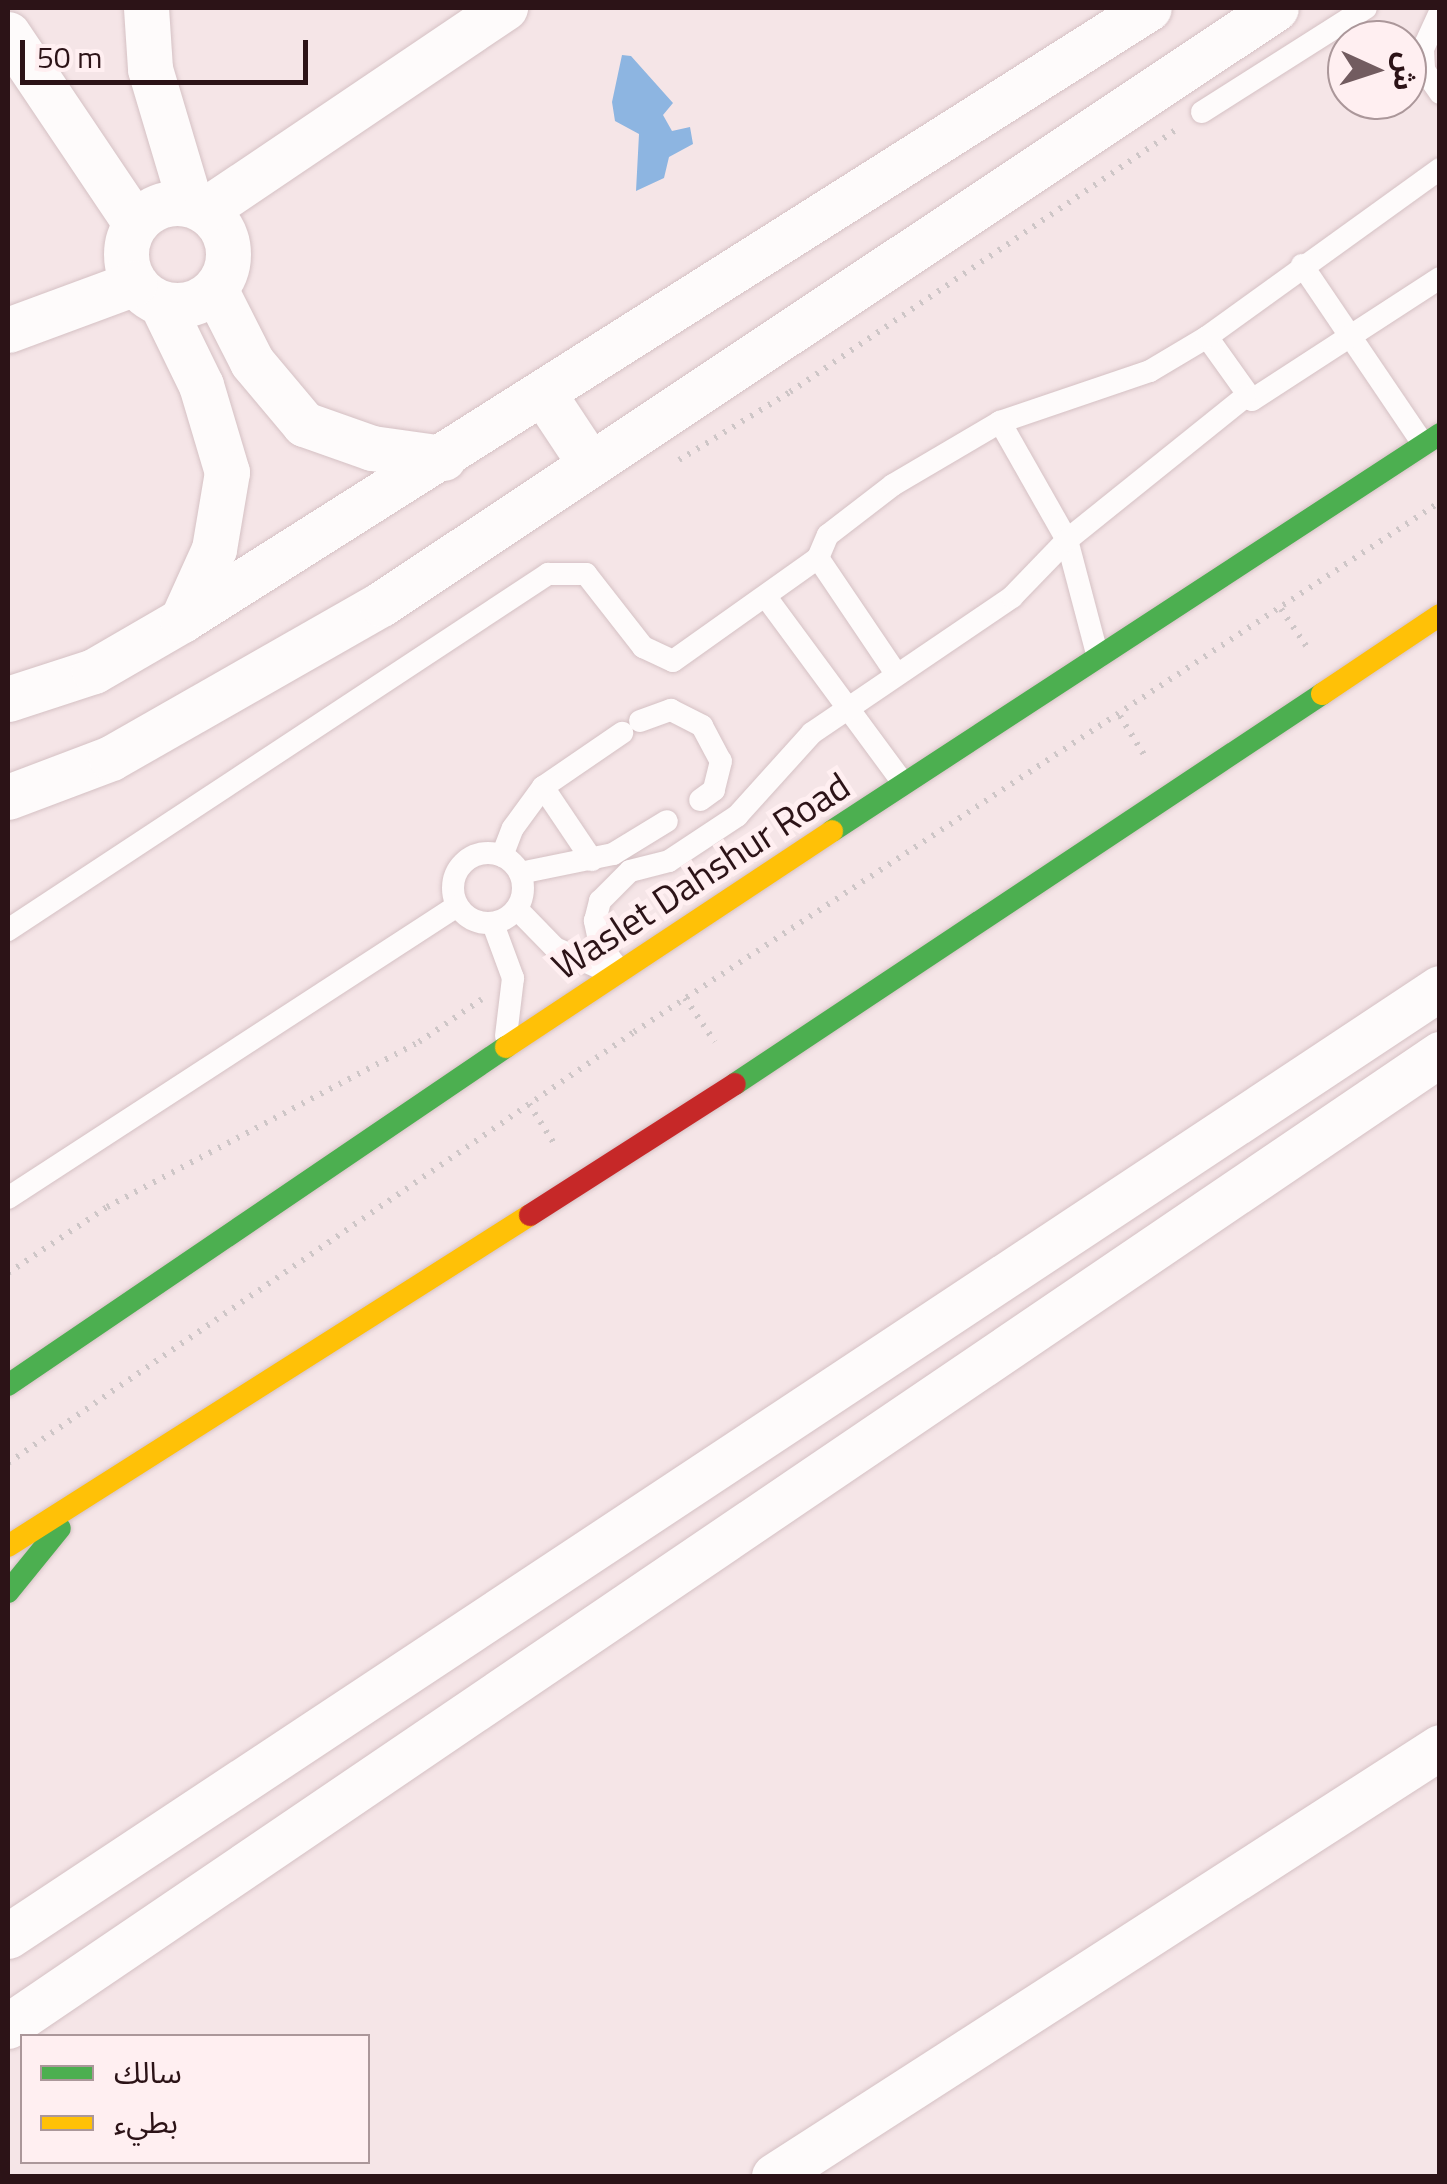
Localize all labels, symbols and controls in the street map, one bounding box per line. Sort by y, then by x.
scale bar [25,20,312,82]
north arrow [1327,20,1427,120]
text: 50 m [37,34,102,80]
text: ش [1383,51,1428,92]
street label: Waslet Dahshur Road [544,763,858,989]
legend [20,2034,370,2164]
text: سالك [114,2049,182,2095]
text: بطيء [114,2099,178,2145]

